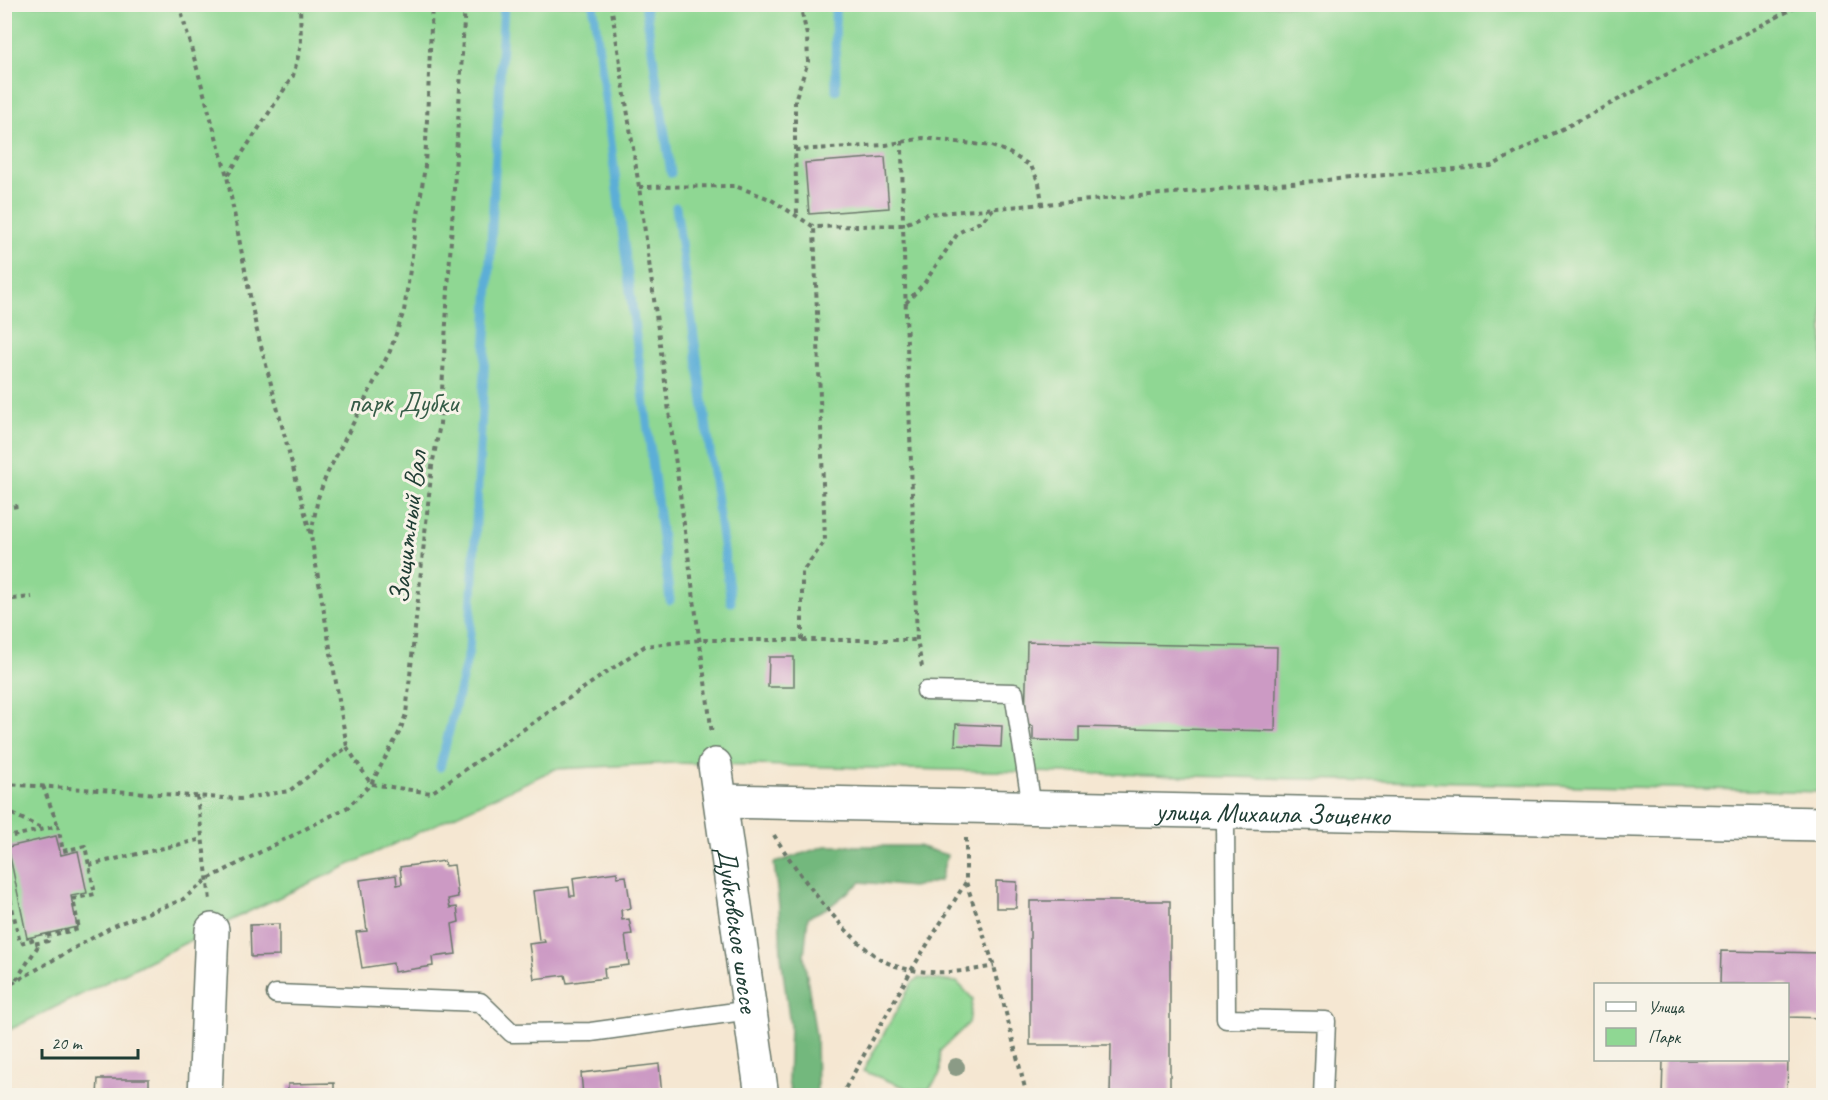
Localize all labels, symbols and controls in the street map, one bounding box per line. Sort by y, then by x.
park label: парк Дубки [348,385,461,420]
street label: Защитный Вал [381,447,434,605]
street label: улица Михаила Зощенко [1153,793,1392,833]
street label: Дубковское шоссе [709,844,767,1016]
legend [1594,983,1789,1061]
text: Улица [1648,996,1685,1018]
scale bar [42,1022,138,1060]
text: Парк [1648,1026,1682,1048]
text: 20 m [51,1032,84,1054]

